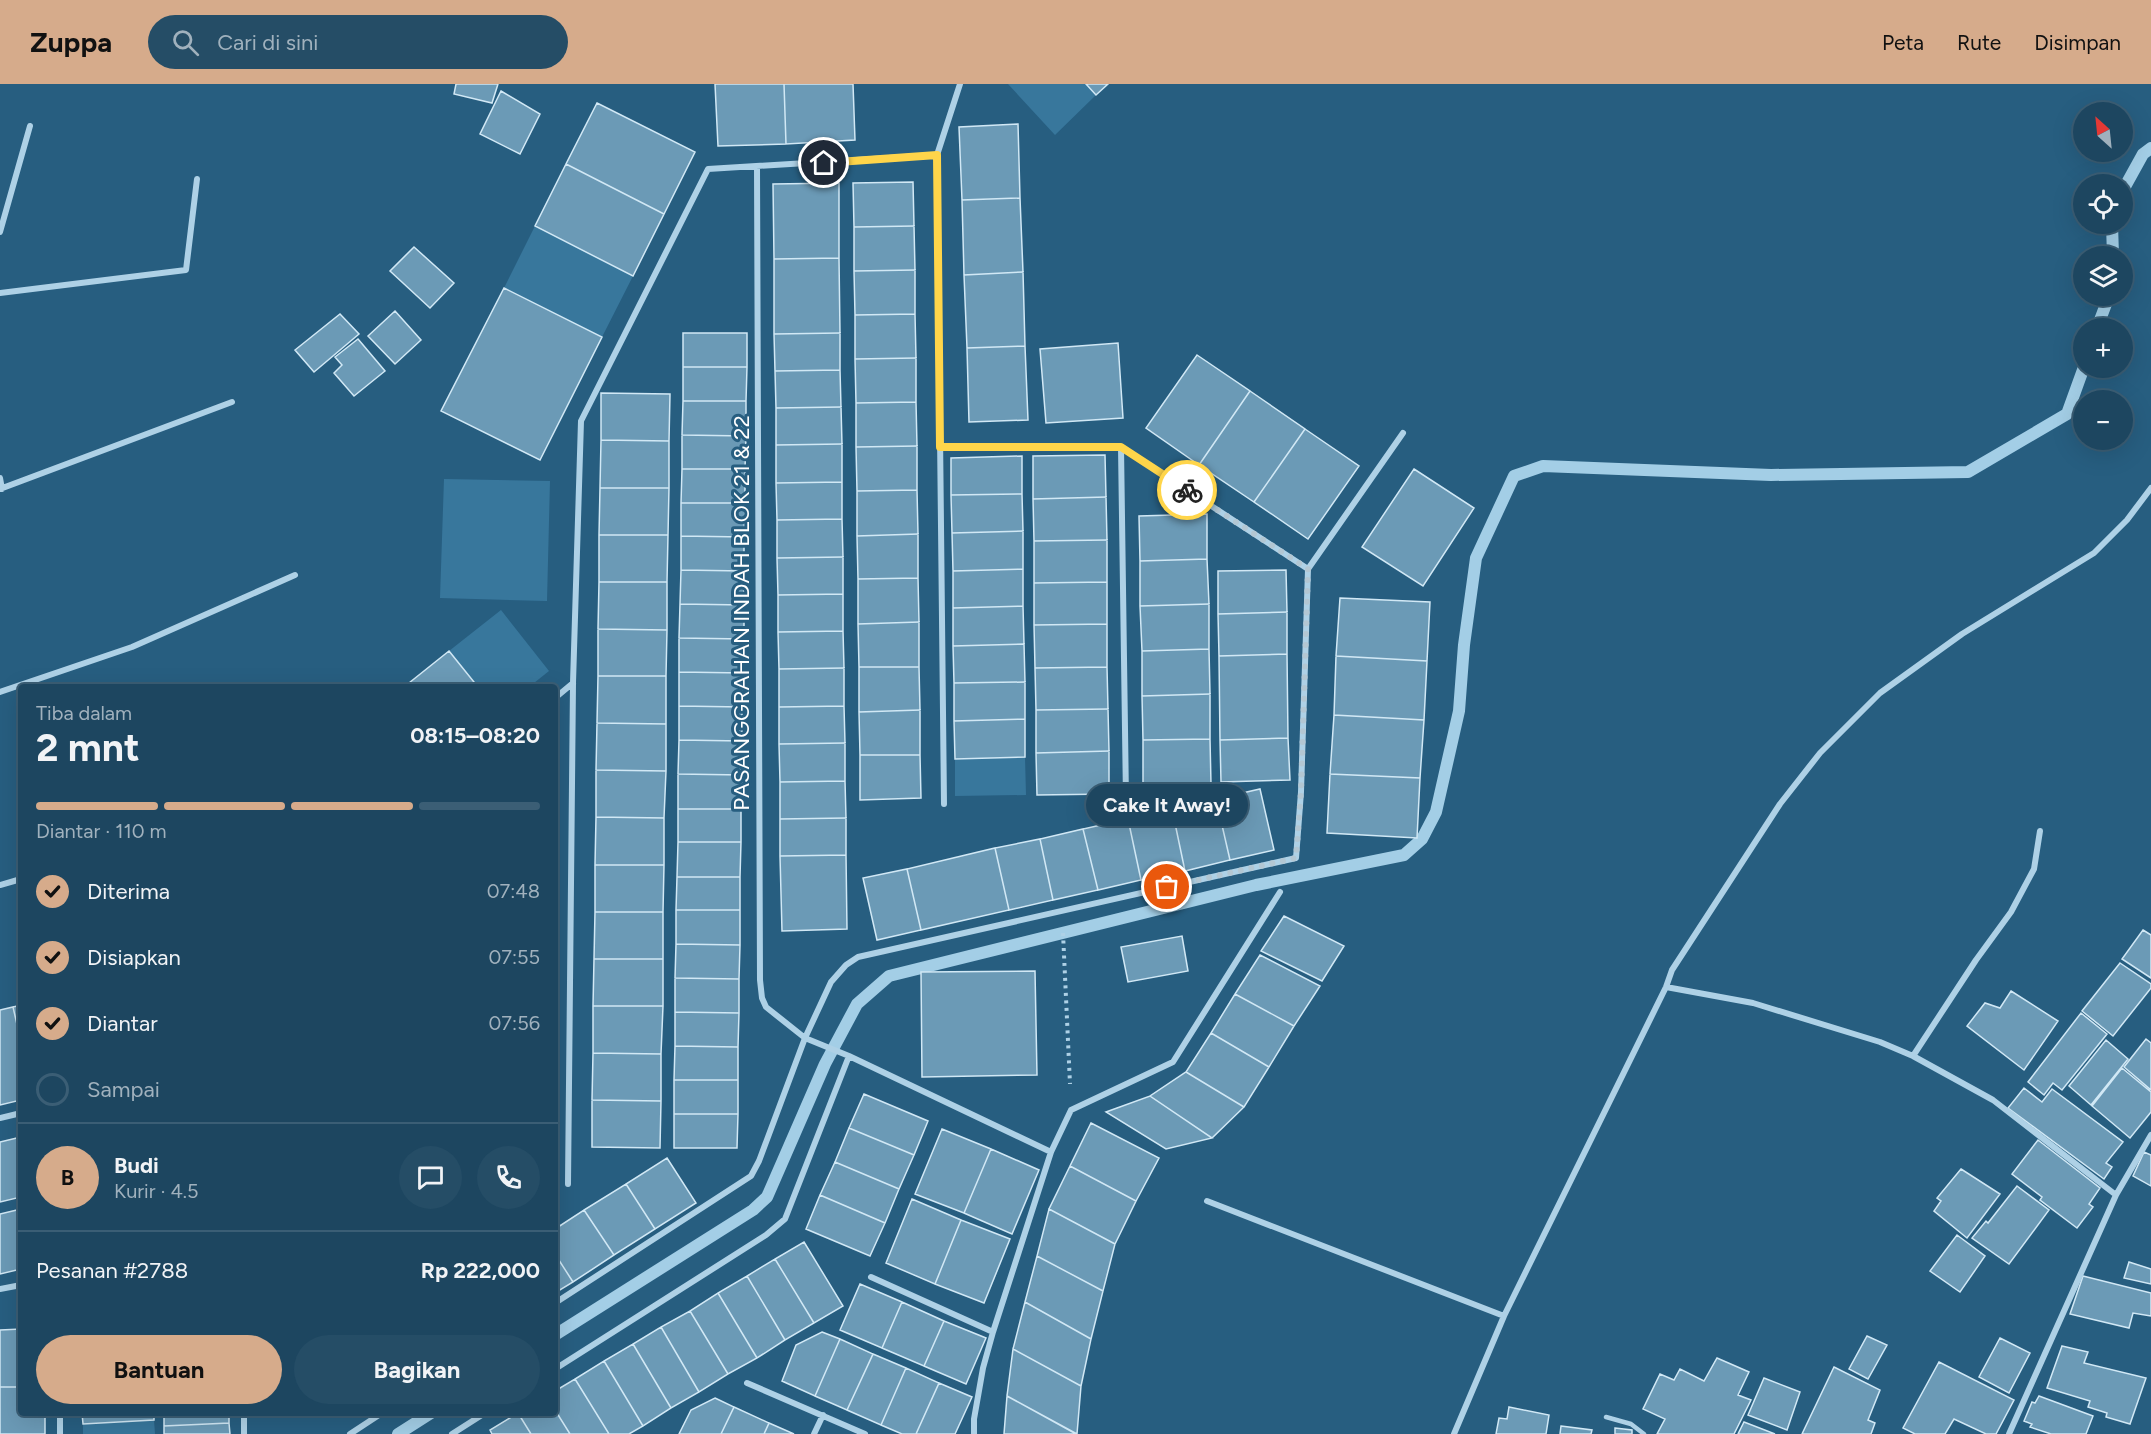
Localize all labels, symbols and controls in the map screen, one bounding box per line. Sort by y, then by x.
search box [148,15,568,69]
text: Zuppa [30,25,112,59]
icon: search [169,26,202,59]
text: Cari di sini [217,29,318,56]
text: Peta [1882,30,1924,55]
text: Rute [1957,30,2001,55]
text: Disimpan [2034,30,2121,55]
north arrow [2073,102,2133,162]
map controls [2073,102,2133,450]
pin [798,137,849,188]
icon: home [807,146,840,179]
button: locate [2073,174,2133,234]
button: layers [2073,246,2133,306]
button: + [2073,318,2133,378]
button: − [2073,390,2133,450]
street label: PASANGGRAHAN INDAH BLOK 21 & 22 [728,415,755,811]
courier [1157,460,1217,520]
icon: bike [1171,474,1204,507]
text: Tiba dalam [36,701,132,725]
text: 08:15–08:20 [410,722,540,749]
text: 2 mnt [36,724,140,771]
callout: Cake It Away! [1086,785,1248,827]
text: Cake It Away! [1103,793,1231,817]
text: Diantar · 110 m [36,819,167,843]
pin [1141,861,1192,912]
icon: bag [1150,870,1183,903]
icon: check [36,875,69,908]
text: Diterima [87,878,170,905]
text: 07:48 [487,879,540,903]
icon: check [36,941,69,974]
text: Disiapkan [87,944,181,971]
text: 07:55 [488,945,540,969]
icon: check [36,1007,69,1040]
text: Diantar [87,1010,158,1037]
text: 07:56 [489,1011,540,1035]
text: Sampai [87,1076,160,1103]
button: chat [399,1146,462,1209]
button: phone [477,1146,540,1209]
text: Budi [114,1152,159,1179]
text: B [61,1164,74,1191]
text: Kurir · 4.5 [114,1179,199,1203]
text: Pesanan #2788 [36,1257,188,1284]
text: Rp 222,000 [421,1257,540,1284]
button: Bantuan [36,1335,282,1404]
button: Bagikan [294,1335,540,1404]

